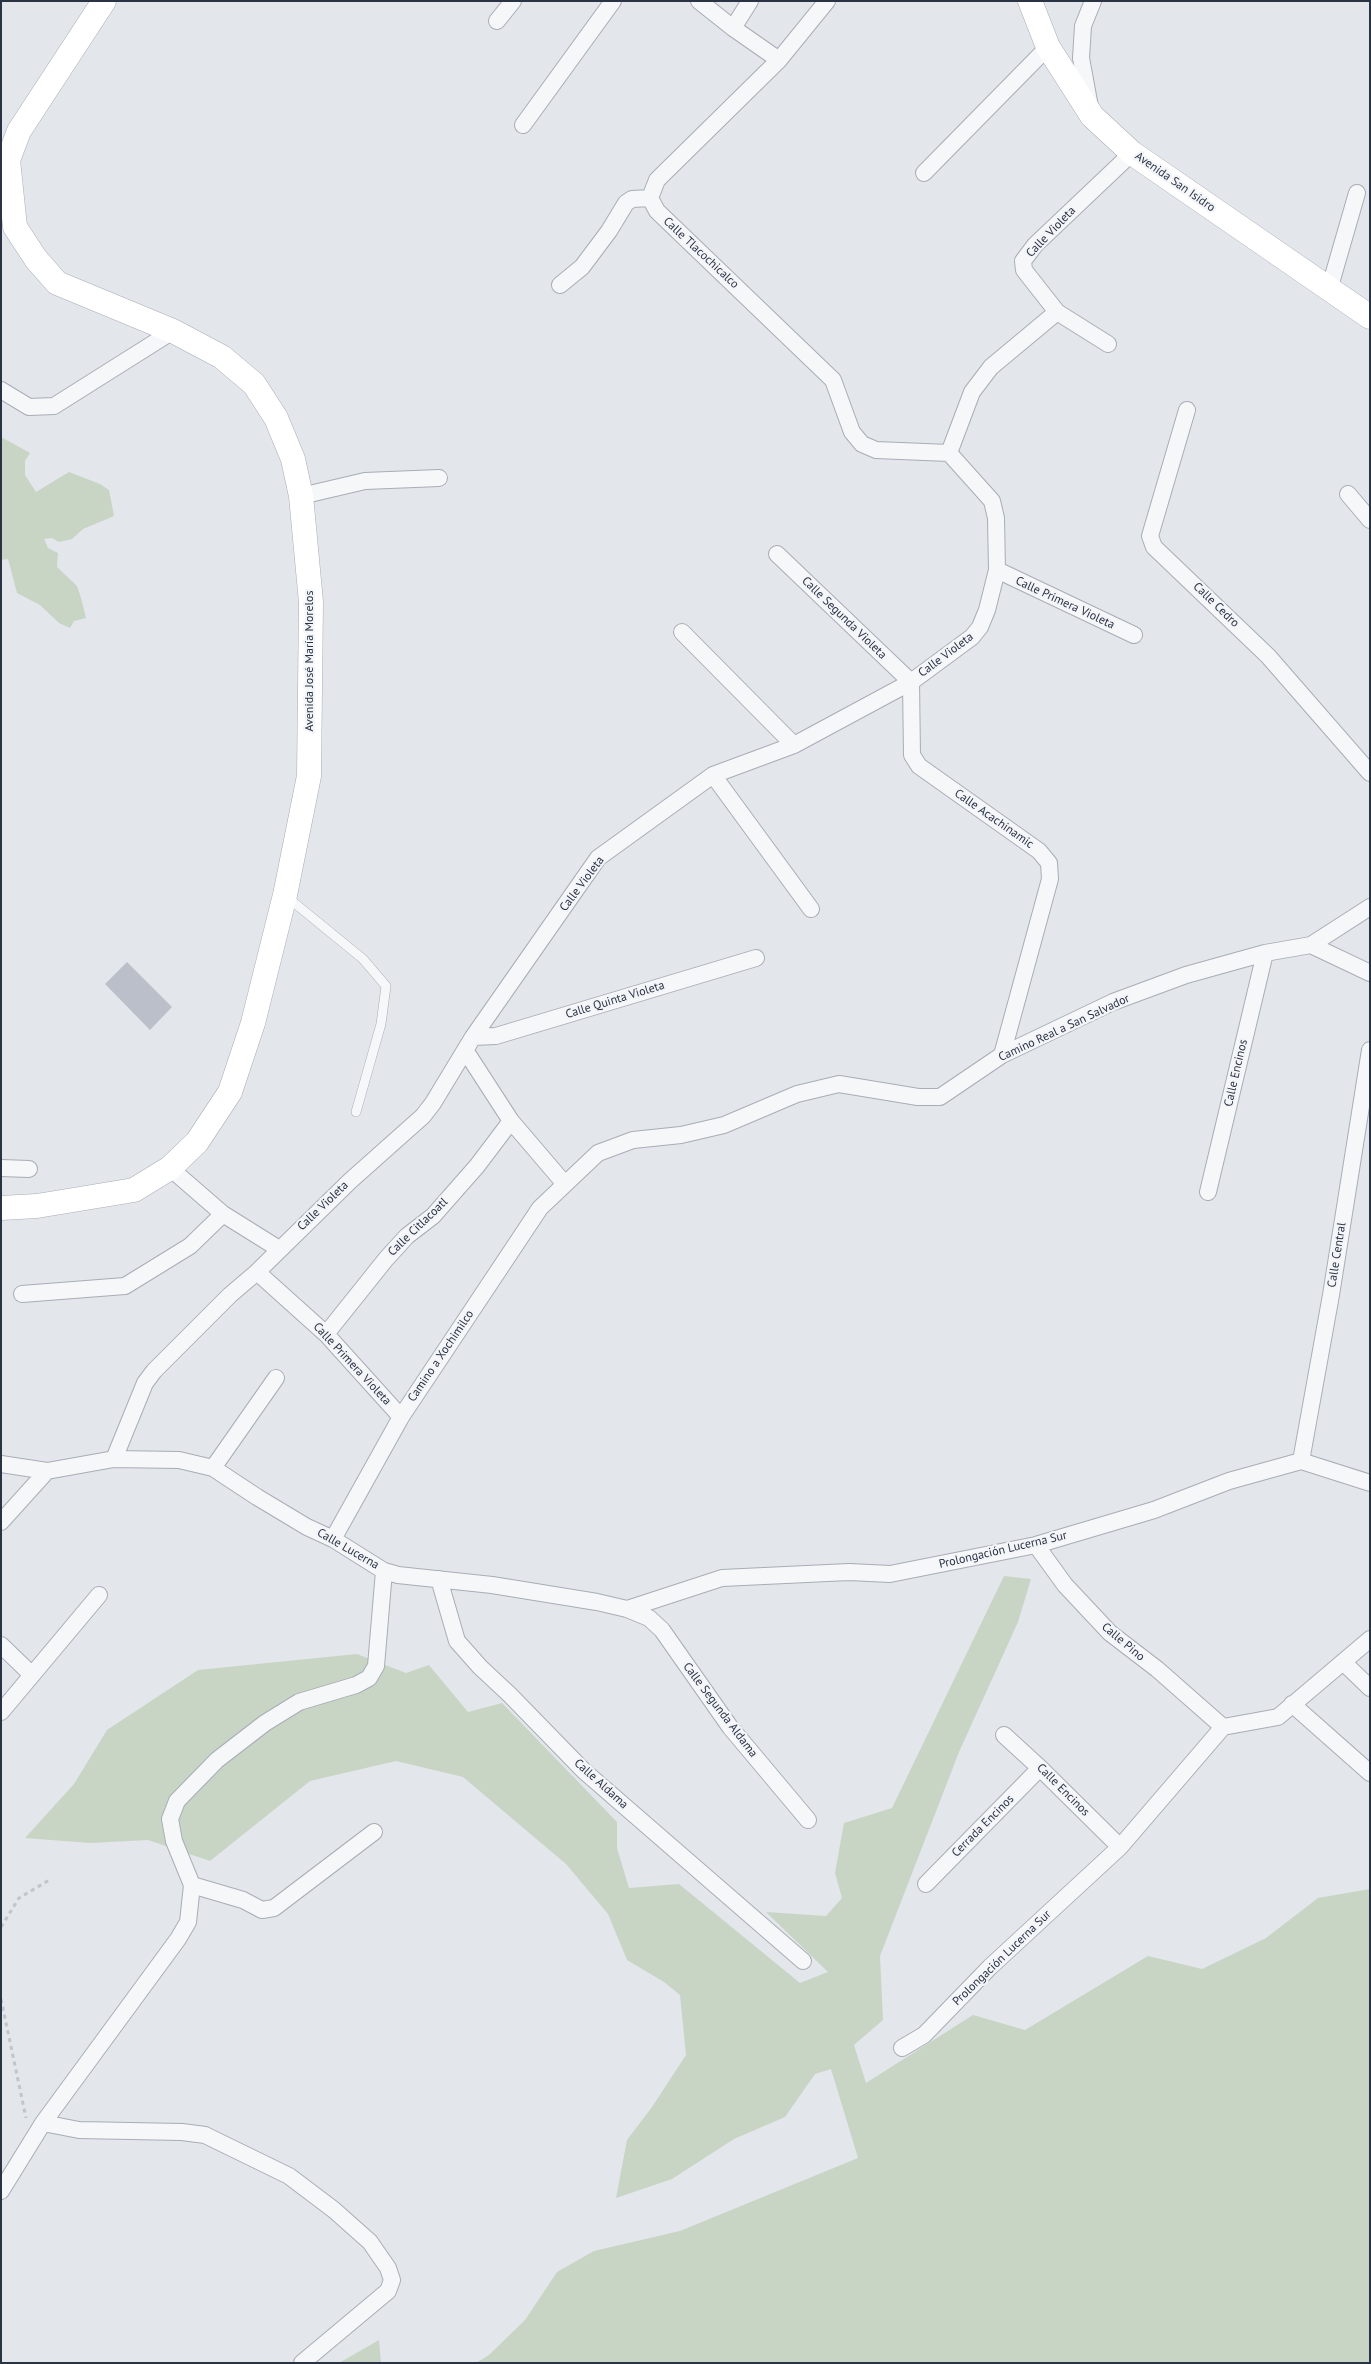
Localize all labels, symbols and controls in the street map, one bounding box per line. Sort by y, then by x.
street label: Avenida San Isidro [1132,149,1218,215]
street label: Calle Violeta [1023,204,1079,260]
street label: Calle Tlacochicalco [660,214,742,292]
street label: Calle Segunda Violeta [799,574,889,662]
street label: Calle Primera Violeta [1013,574,1117,632]
street label: Calle Cedro [1190,580,1242,630]
street label: Avenida José María Morelos [303,591,317,731]
street label: Calle Violeta [916,630,976,680]
street label: Calle Acachinamic [952,786,1036,852]
street label: Calle Violeta [557,854,607,914]
street label: Calle Quinta Violeta [564,978,666,1022]
street label: Camino Real a San Salvador [996,991,1132,1065]
street label: Calle Encinos [1221,1038,1251,1108]
street label: Calle Violeta [295,1178,351,1234]
street label: Calle Citlacoatl [385,1195,451,1259]
street label: Calle Central [1325,1221,1349,1289]
street label: Camino a Xochimilco [405,1307,477,1405]
street label: Calle Primera Violeta [310,1320,394,1408]
street label: Calle Lucerna [314,1525,382,1573]
street label: Prolongación Lucerna Sur [938,1528,1068,1572]
street label: Calle Pino [1099,1620,1147,1664]
street label: Calle Segunda Aldama [680,1660,760,1760]
street label: Calle Aldama [571,1756,631,1812]
street label: Calle Encinos [1034,1761,1092,1819]
street label: Cerrada Encinos [949,1792,1017,1860]
street label: Prolongación Lucerna Sur [950,1907,1054,2009]

